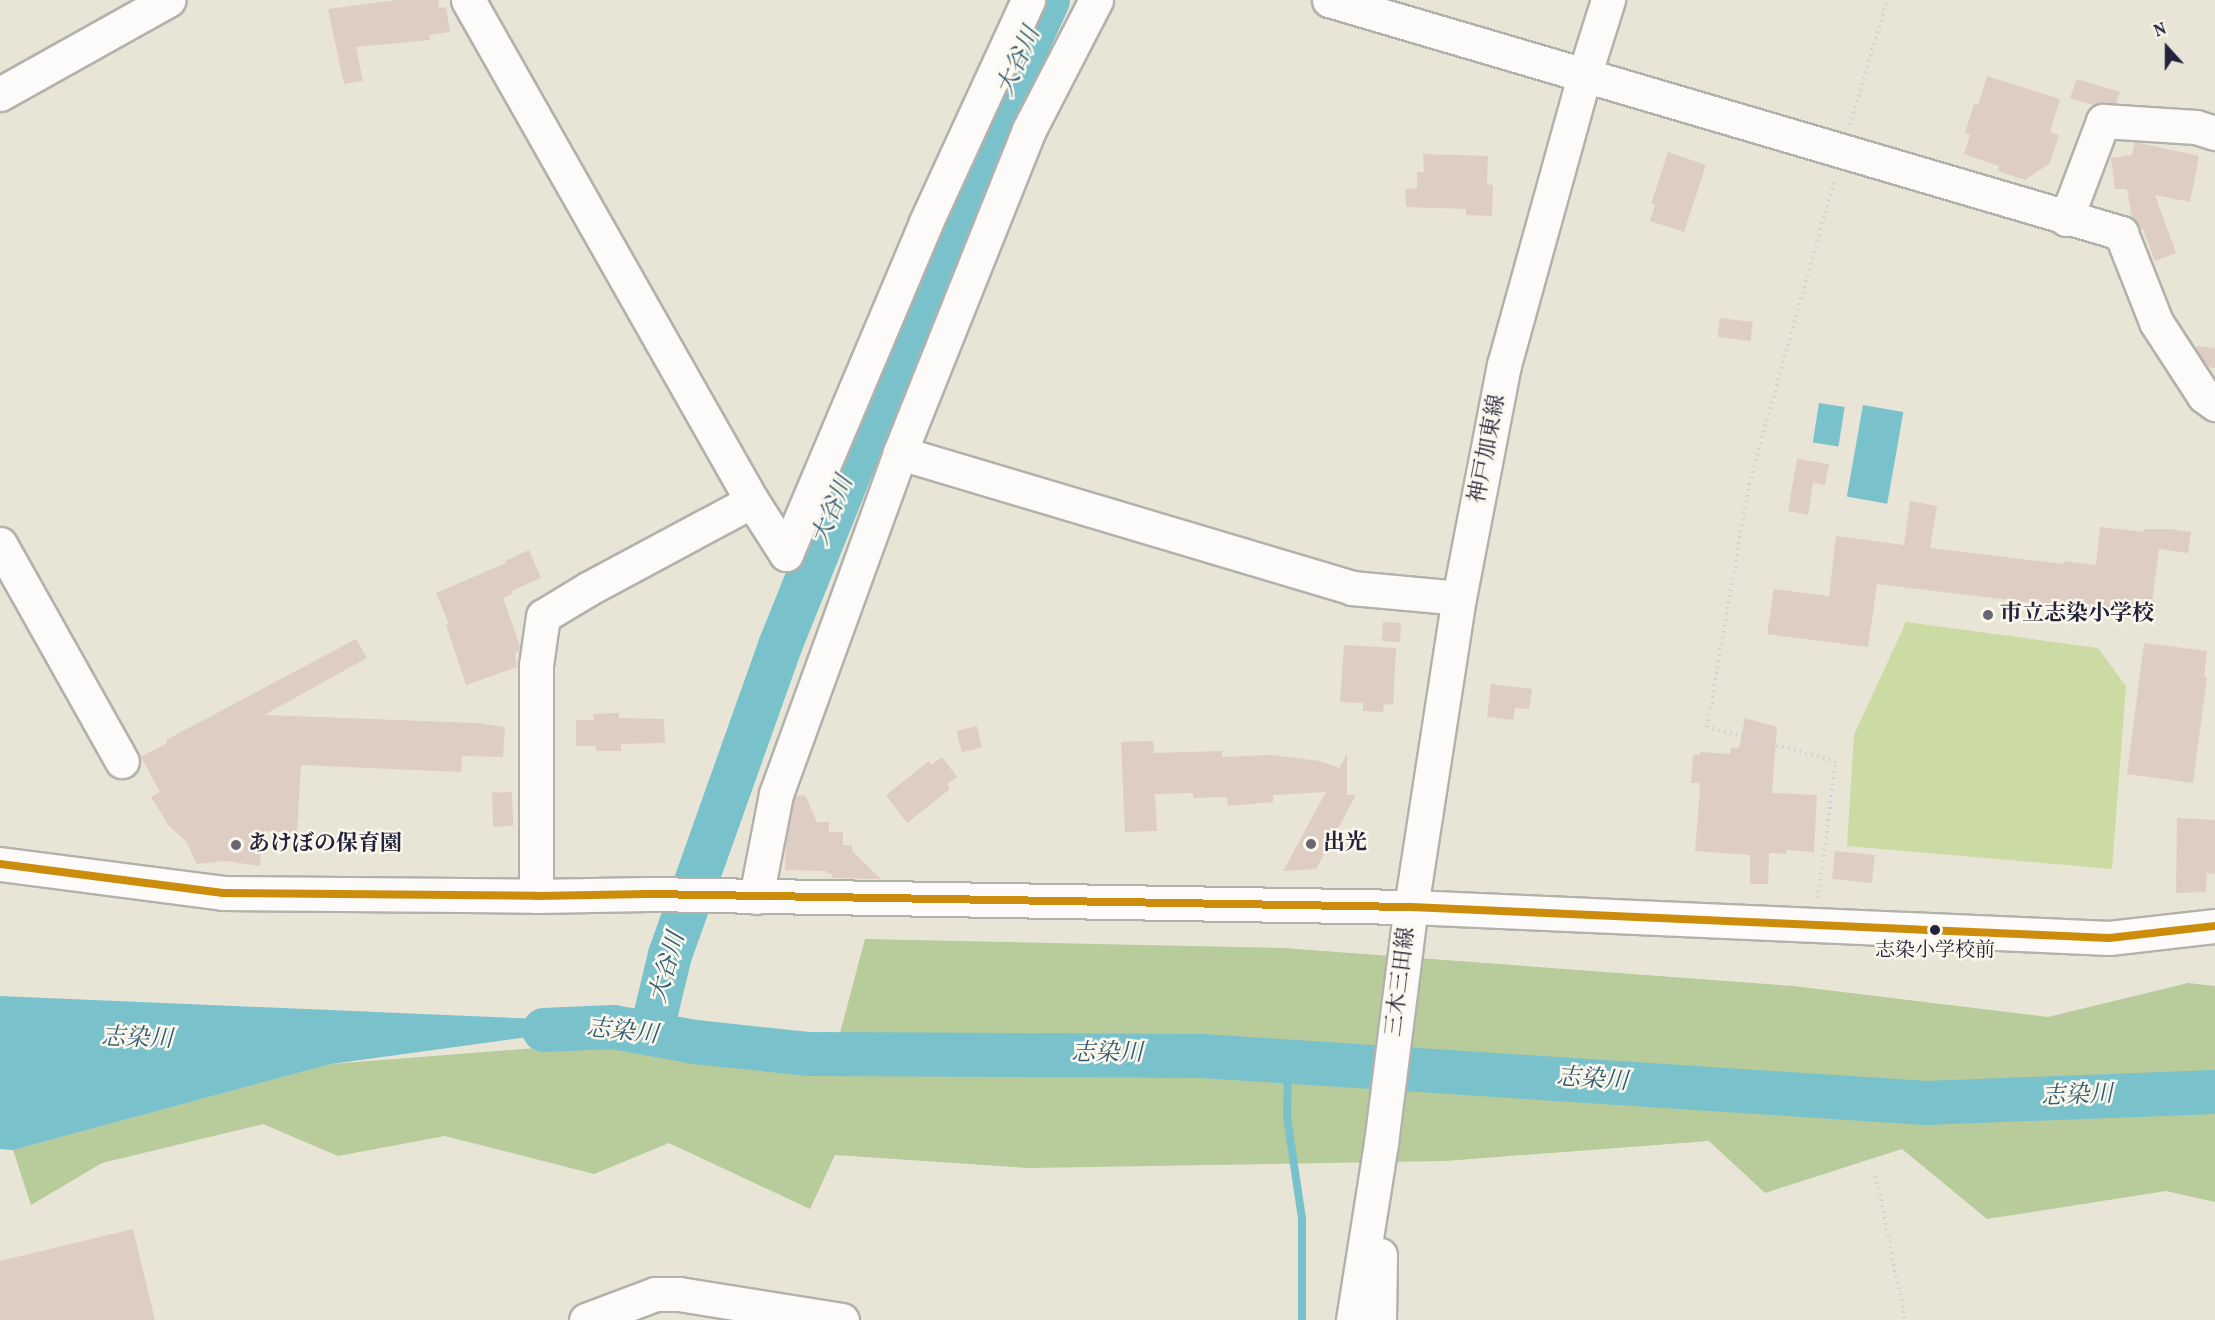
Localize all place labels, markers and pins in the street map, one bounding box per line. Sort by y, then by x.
place label: 市立志染小学校 [2000,602,2154,628]
marker: 市立志染小学校 [1981,608,1995,622]
place label: 出光 [1323,831,1367,857]
place label: あけぼの保育園 [248,832,402,858]
marker: 出光 [1304,837,1318,851]
marker: あけぼの保育園 [229,838,243,852]
marker: 志染小学校前 [1929,924,1941,936]
place label: 志染小学校前 [1875,939,1995,963]

